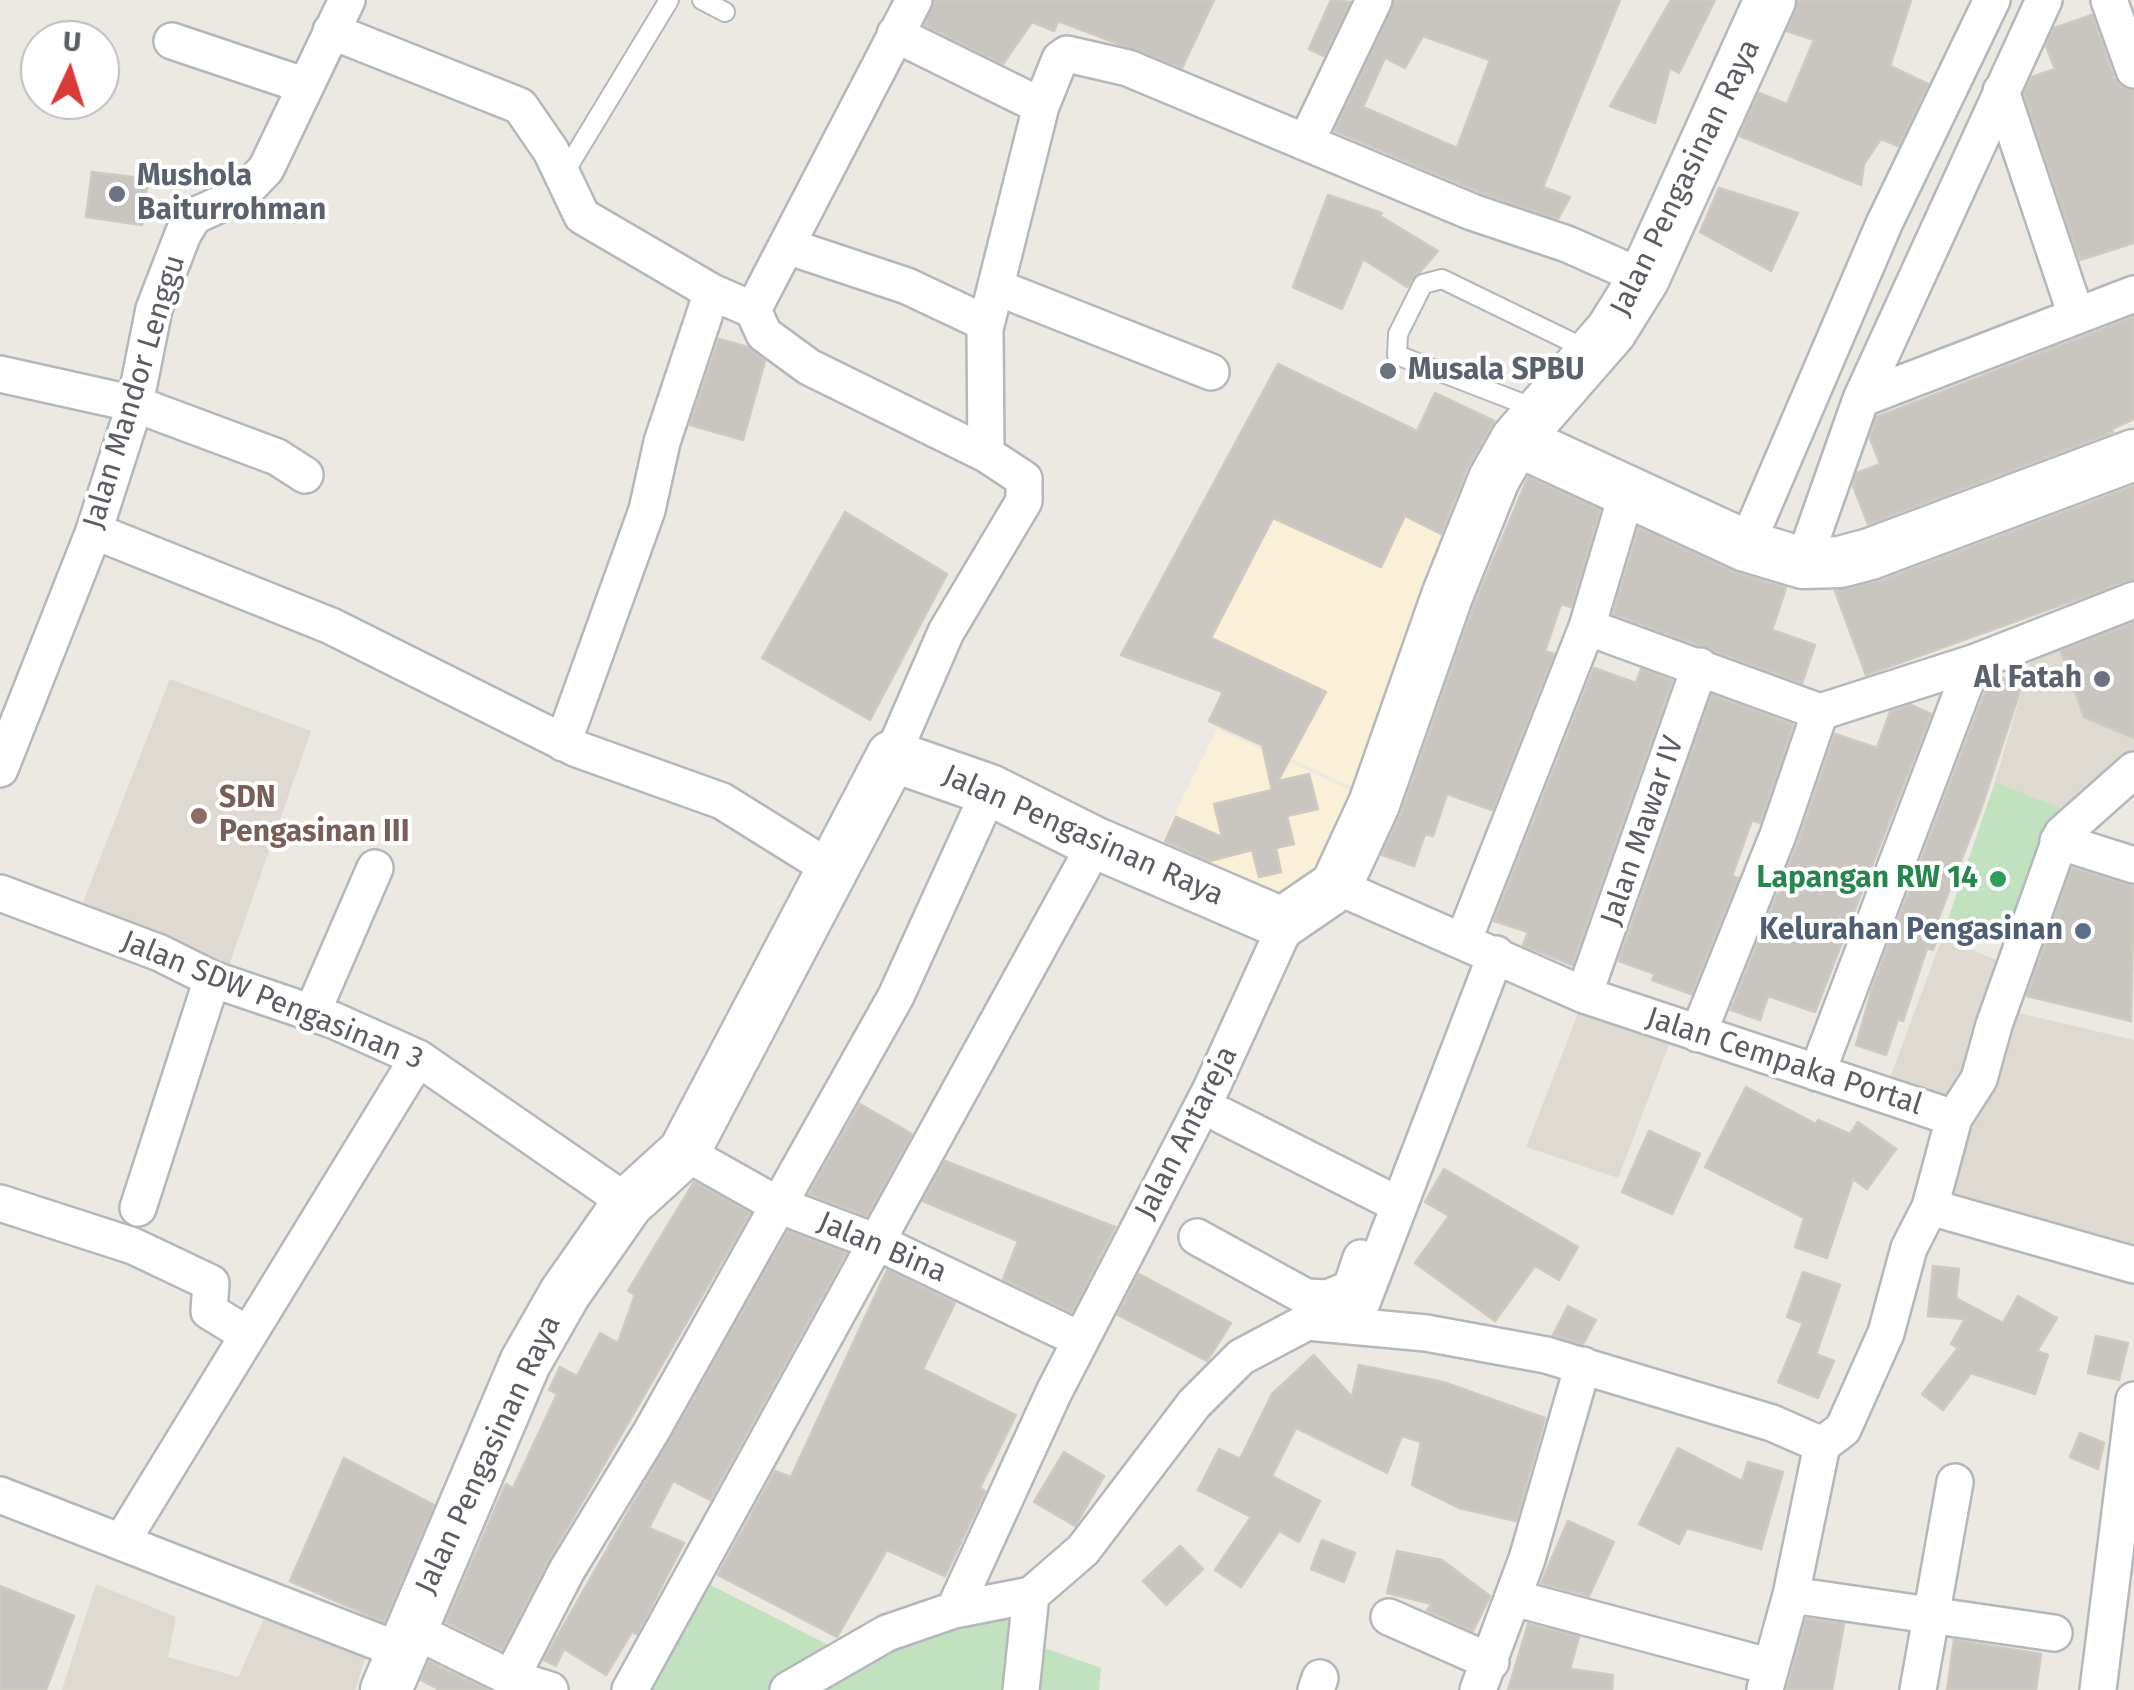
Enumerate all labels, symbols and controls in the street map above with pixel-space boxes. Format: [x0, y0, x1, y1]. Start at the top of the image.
north arrow [20, 20, 120, 120]
text: U [62, 24, 82, 59]
street label: Jalan Pengasinan Raya [1603, 34, 1769, 322]
place label: Mushola Baiturrohman [137, 159, 326, 230]
marker: Mushola Baiturrohman [106, 183, 128, 205]
street label: Jalan Mandor Lenggu [76, 251, 194, 533]
place label: Musala SPBU [1408, 353, 1585, 389]
marker: Musala SPBU [1377, 360, 1399, 382]
place label: Al Fatah [1974, 661, 2082, 697]
marker: Al Fatah [2091, 668, 2113, 690]
street label: Jalan Mawar IV [1594, 732, 1692, 930]
street label: Jalan Pengasinan Raya [937, 758, 1229, 914]
place label: SDN Pengasinan III [219, 781, 409, 852]
marker: SDN Pengasinan III [188, 805, 210, 827]
place label: Lapangan RW 14 [1757, 861, 1978, 897]
marker: Lapangan RW 14 [1987, 868, 2009, 890]
place label: Kelurahan Pengasinan [1759, 913, 2063, 949]
marker: Kelurahan Pengasinan [2072, 920, 2094, 942]
street label: Jalan SDW Pengasinan 3 [116, 924, 428, 1078]
street label: Jalan Cempaka Portal [1641, 1000, 1927, 1124]
street label: Jalan Antareja [1128, 1041, 1246, 1225]
street label: Jalan Bina [812, 1205, 952, 1291]
street label: Jalan Pengasinan Raya [409, 1310, 569, 1600]

